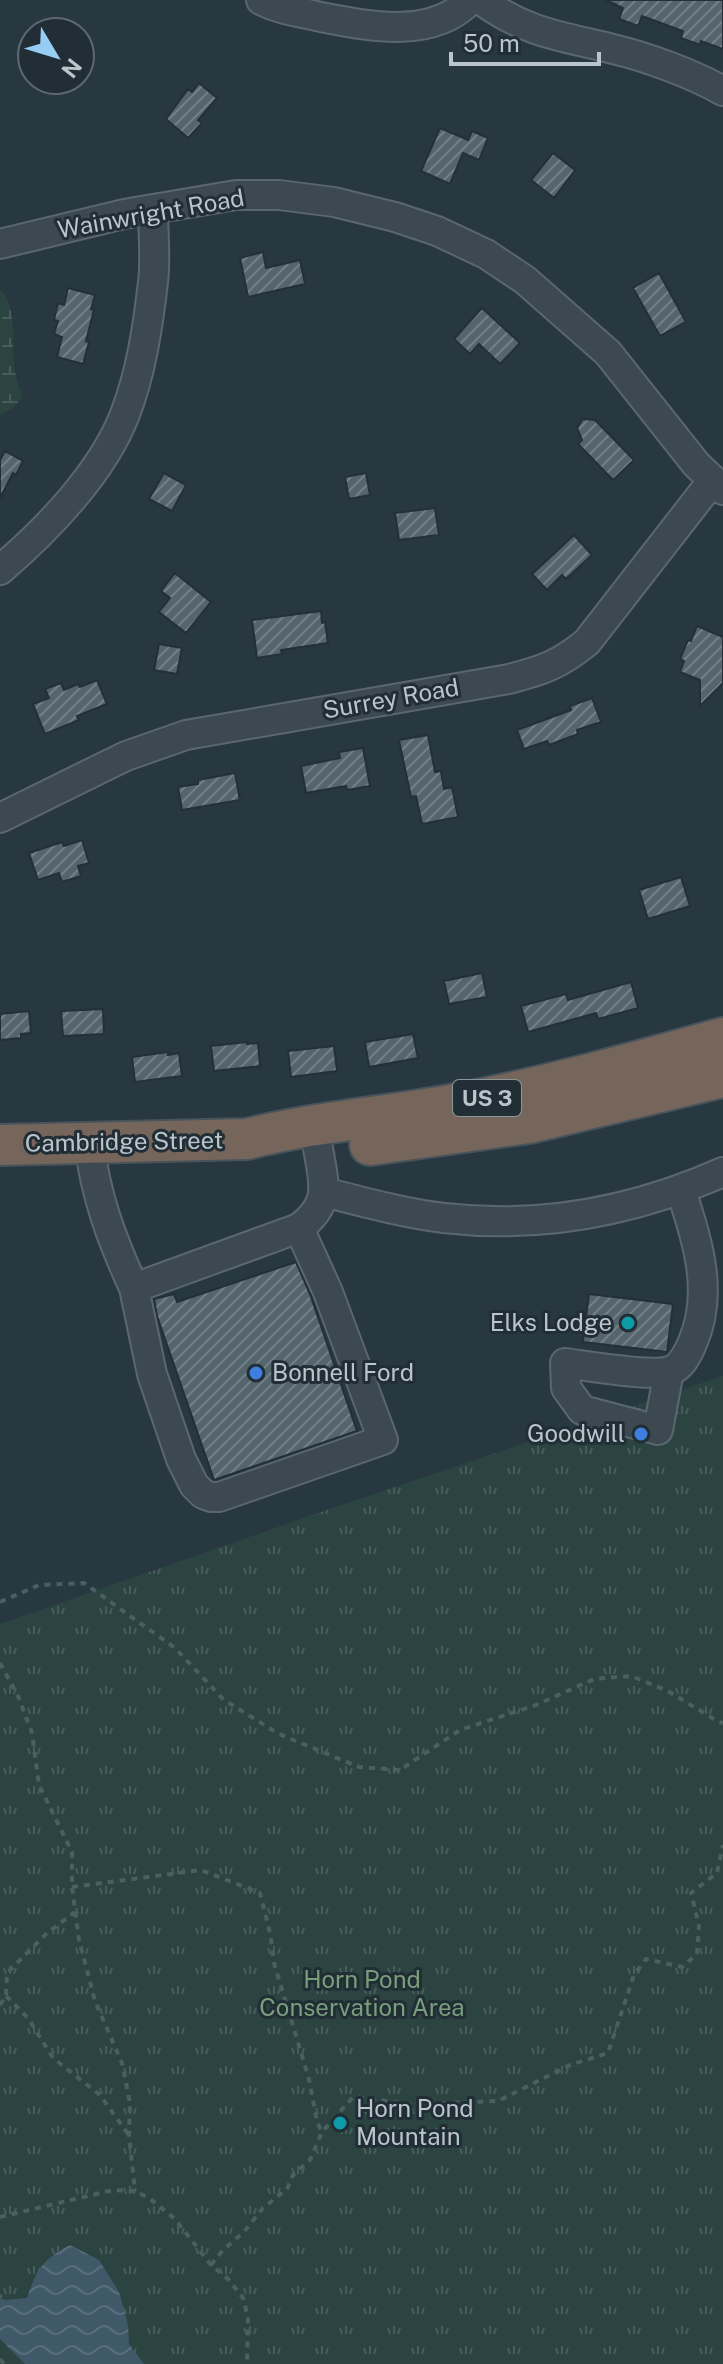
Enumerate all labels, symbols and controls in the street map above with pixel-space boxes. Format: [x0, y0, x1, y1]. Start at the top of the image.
north arrow [16, 16, 96, 96]
scale bar [451, 16, 599, 66]
text: 50 m [463, 29, 520, 57]
text: N [56, 54, 87, 83]
street label: Wainwright Road [55, 183, 246, 243]
street label: Surrey Road [321, 672, 461, 724]
road number: US 3 [453, 1080, 521, 1116]
street label: Cambridge Street [25, 1125, 223, 1157]
place label: Elks Lodge [490, 1308, 612, 1336]
marker: Elks Lodge [619, 1314, 637, 1332]
place label: Bonnell Ford [272, 1358, 414, 1386]
marker: Bonnell Ford [247, 1364, 265, 1382]
place label: Goodwill [527, 1419, 625, 1447]
marker: Goodwill [632, 1425, 650, 1443]
park label: Horn Pond Conservation Area [259, 1965, 465, 2021]
place label: Horn Pond Mountain [356, 2094, 474, 2150]
marker: Horn Pond Mountain [331, 2114, 349, 2132]

